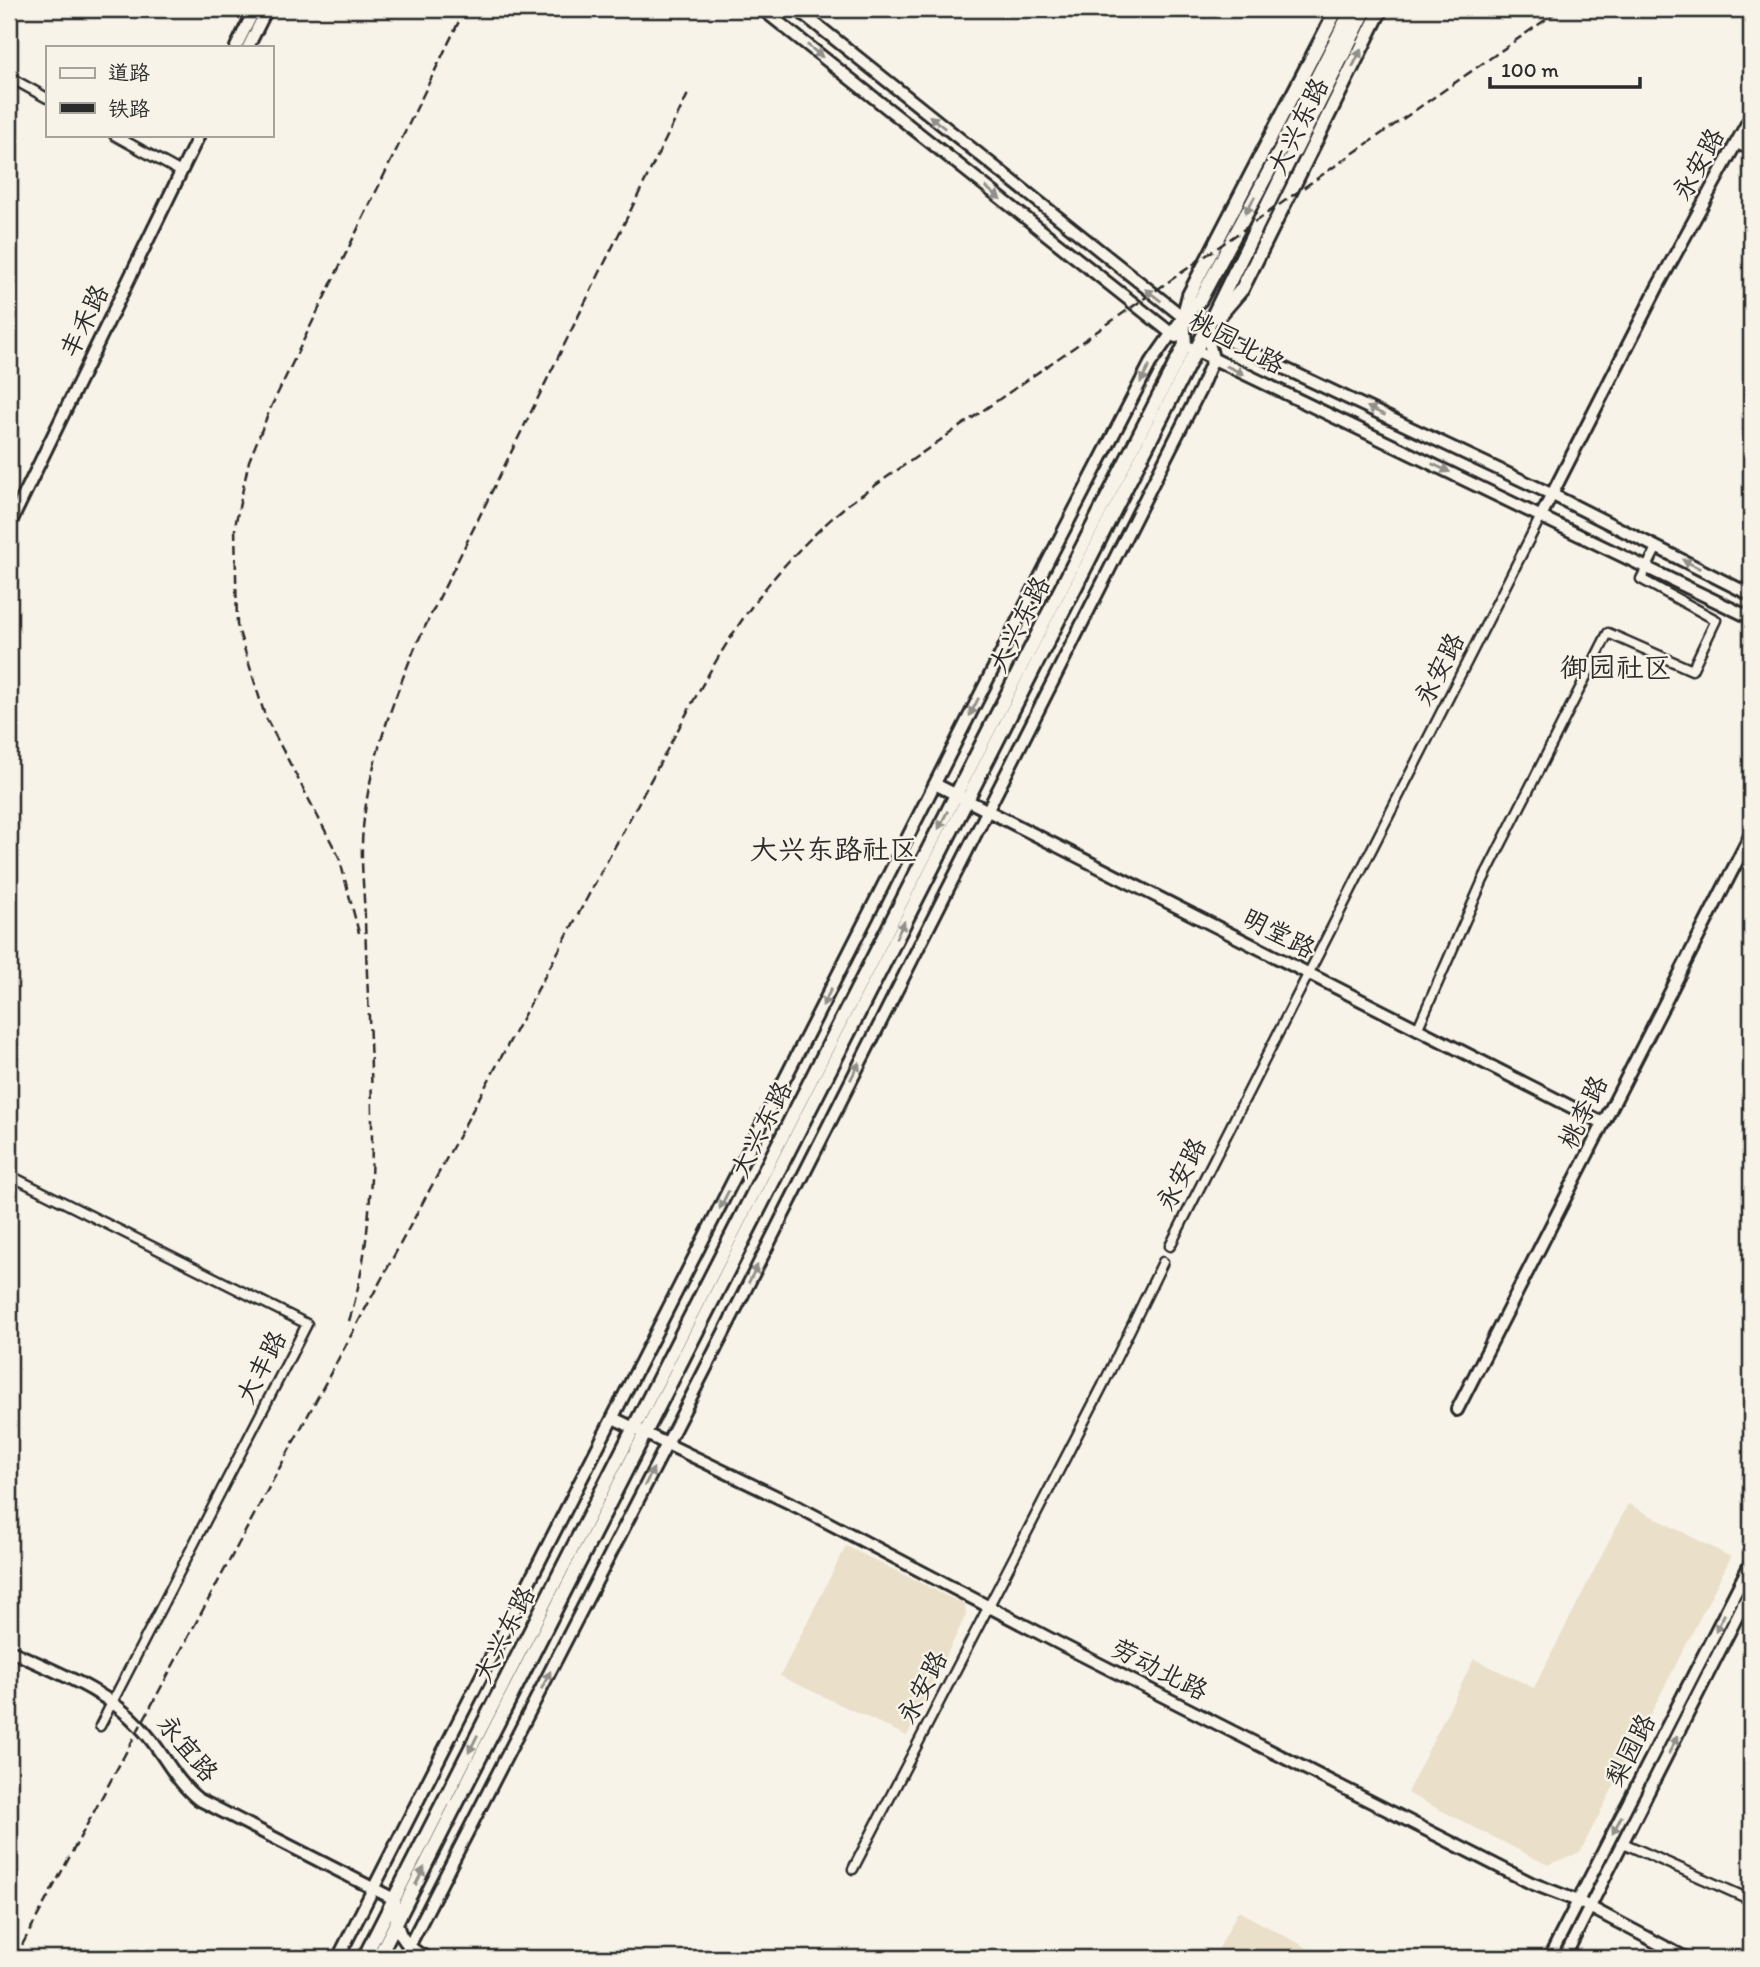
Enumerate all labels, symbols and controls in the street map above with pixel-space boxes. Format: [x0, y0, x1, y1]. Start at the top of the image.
one-way arrow [806, 44, 824, 59]
legend [46, 46, 273, 136]
scale bar [1490, 46, 1641, 90]
one-way arrow [1352, 48, 1363, 68]
text: 100 m [1501, 57, 1559, 82]
text: 道路 [108, 60, 150, 85]
street label: 大兴东路 [1261, 72, 1335, 180]
text: 铁路 [108, 96, 150, 121]
one-way arrow [929, 114, 947, 129]
street label: 永安路 [1665, 122, 1731, 206]
one-way arrow [985, 185, 1002, 200]
one-way arrow [1244, 195, 1256, 215]
street label: 丰禾路 [53, 279, 115, 363]
one-way arrow [1144, 288, 1162, 302]
street label: 桃园北路 [1184, 303, 1290, 381]
one-way arrow [1140, 364, 1152, 384]
one-way arrow [1225, 364, 1245, 376]
one-way arrow [1366, 405, 1386, 417]
one-way arrow [1431, 462, 1451, 474]
one-way arrow [1681, 558, 1700, 570]
street label: 大兴东路 [981, 570, 1057, 678]
street label: 永安路 [1407, 627, 1471, 711]
district label: 御园社区 [1560, 650, 1672, 684]
one-way arrow [968, 697, 979, 717]
one-way arrow [938, 811, 950, 831]
district label: 大兴东路社区 [750, 832, 918, 866]
street label: 明堂路 [1237, 901, 1321, 965]
one-way arrow [895, 920, 906, 940]
one-way arrow [821, 987, 833, 1007]
one-way arrow [849, 1061, 860, 1081]
street label: 桃李路 [1552, 1070, 1614, 1154]
street label: 大兴东路 [723, 1075, 799, 1183]
street label: 永安路 [1149, 1132, 1213, 1216]
one-way arrow [719, 1190, 730, 1210]
one-way arrow [747, 1264, 758, 1284]
street label: 大丰路 [229, 1325, 293, 1409]
one-way arrow [644, 1467, 655, 1487]
street label: 大兴东路 [466, 1580, 542, 1688]
one-way arrow [1715, 1613, 1727, 1633]
street label: 劳动北路 [1106, 1631, 1214, 1707]
street label: 永安路 [890, 1645, 954, 1729]
one-way arrow [539, 1669, 551, 1689]
street label: 永宜路 [151, 1708, 225, 1788]
street label: 梨园路 [1598, 1708, 1662, 1792]
one-way arrow [468, 1734, 479, 1754]
one-way arrow [1667, 1735, 1678, 1755]
one-way arrow [1611, 1815, 1622, 1835]
one-way arrow [413, 1865, 425, 1885]

